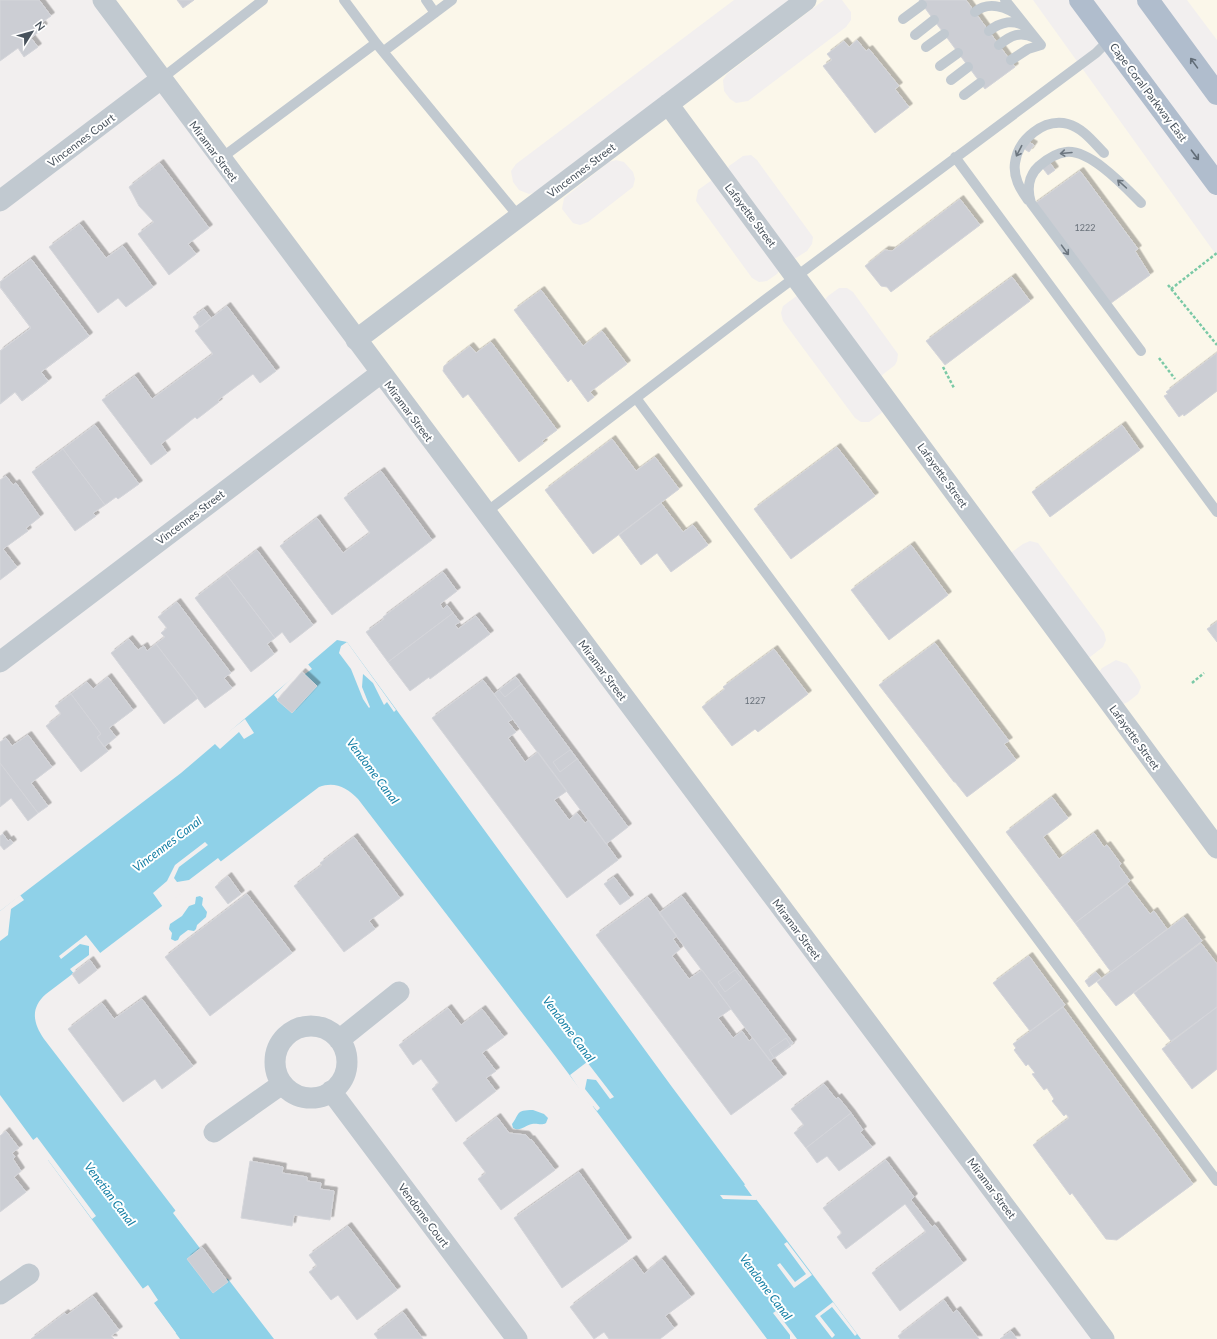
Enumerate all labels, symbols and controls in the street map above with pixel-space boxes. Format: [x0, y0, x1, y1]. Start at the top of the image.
north arrow [12, 12, 52, 52]
text: N [33, 18, 48, 33]
street label: Cape Coral Parkway East [1108, 40, 1190, 144]
one-way arrow [1190, 57, 1198, 68]
street label: Vincennes Court [45, 111, 117, 169]
street label: Miramar Street [187, 118, 241, 184]
street label: Vincennes Street [544, 140, 618, 200]
one-way arrow [1015, 145, 1022, 157]
one-way arrow [1060, 149, 1073, 156]
one-way arrow [1191, 149, 1199, 160]
one-way arrow [1117, 179, 1127, 189]
street label: Lafayette Street [723, 181, 779, 250]
house number: 1222 [1075, 222, 1095, 233]
one-way arrow [1061, 245, 1070, 256]
street label: Miramar Street [382, 378, 436, 444]
street label: Lafayette Street [915, 440, 971, 510]
street label: Vincennes Street [153, 487, 227, 547]
street label: Miramar Street [576, 637, 630, 703]
house number: 1227 [745, 695, 765, 706]
street label: Lafayette Street [1107, 702, 1163, 772]
water label: Vendome Canal [343, 735, 403, 807]
water label: Vincennes Canal [130, 813, 205, 875]
street label: Miramar Street [770, 896, 824, 962]
water label: Vendome Canal [539, 993, 599, 1065]
street label: Miramar Street [965, 1155, 1019, 1221]
water label: Venetian Canal [81, 1159, 139, 1229]
street label: Vendome Court [396, 1181, 452, 1249]
water label: Vendome Canal [736, 1251, 796, 1323]

